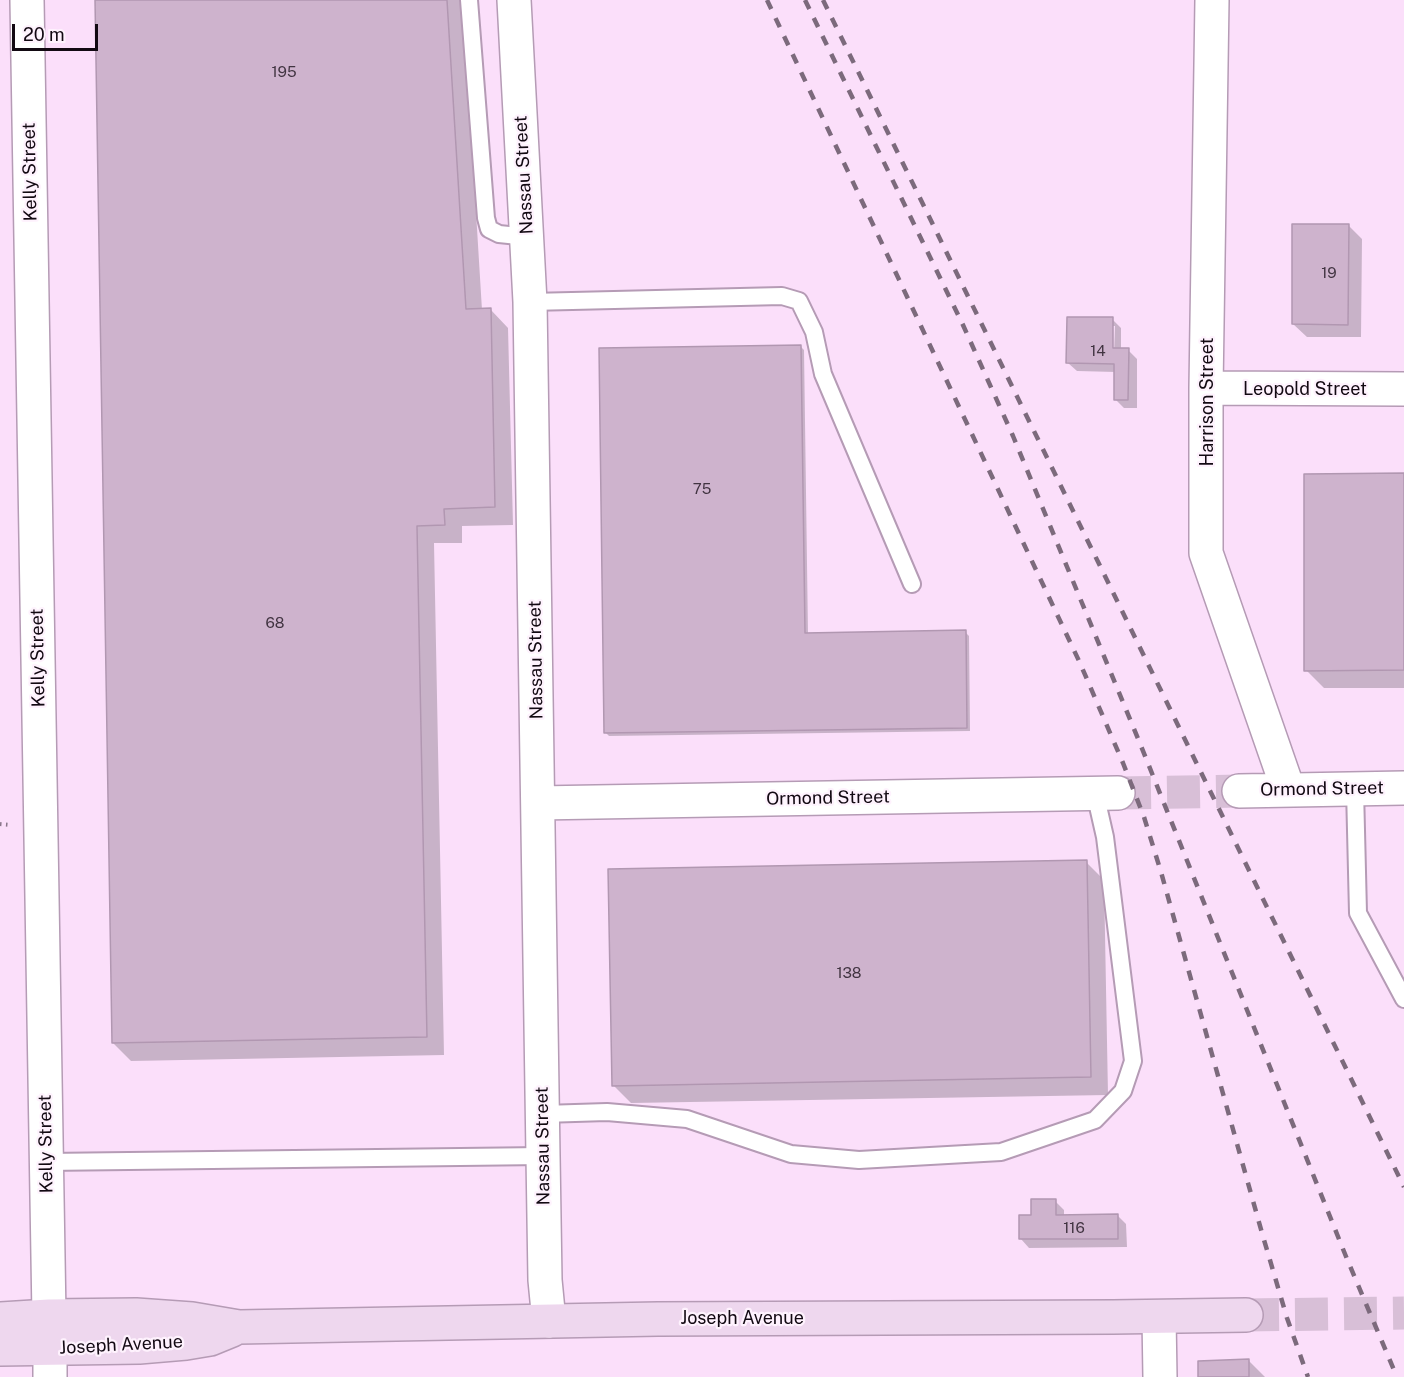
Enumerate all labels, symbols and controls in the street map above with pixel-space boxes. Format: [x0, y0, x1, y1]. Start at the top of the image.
scale bar [15, 12, 100, 50]
text: 20 m [23, 24, 65, 45]
house number: 195 [271, 63, 297, 81]
street label: Nassau Street [510, 115, 538, 235]
street label: Kelly Street [18, 122, 42, 222]
house number: 19 [1321, 264, 1337, 282]
street label: Harrison Street [1196, 338, 1218, 466]
house number: 14 [1090, 342, 1106, 360]
street label: Leopold Street [1243, 378, 1367, 400]
house number: 75 [693, 480, 711, 498]
street label: Nassau Street [524, 600, 548, 720]
street label: Kelly Street [26, 608, 50, 708]
house number: 68 [266, 614, 284, 632]
street label: Ormond Street [1260, 777, 1384, 801]
street label: Ormond Street [766, 786, 890, 810]
house number: 138 [836, 964, 862, 982]
street label: Nassau Street [531, 1086, 555, 1206]
street label: Kelly Street [34, 1094, 58, 1194]
house number: 116 [1063, 1219, 1085, 1237]
street label: Joseph Avenue [680, 1307, 804, 1329]
street label: Joseph Avenue [59, 1331, 183, 1359]

